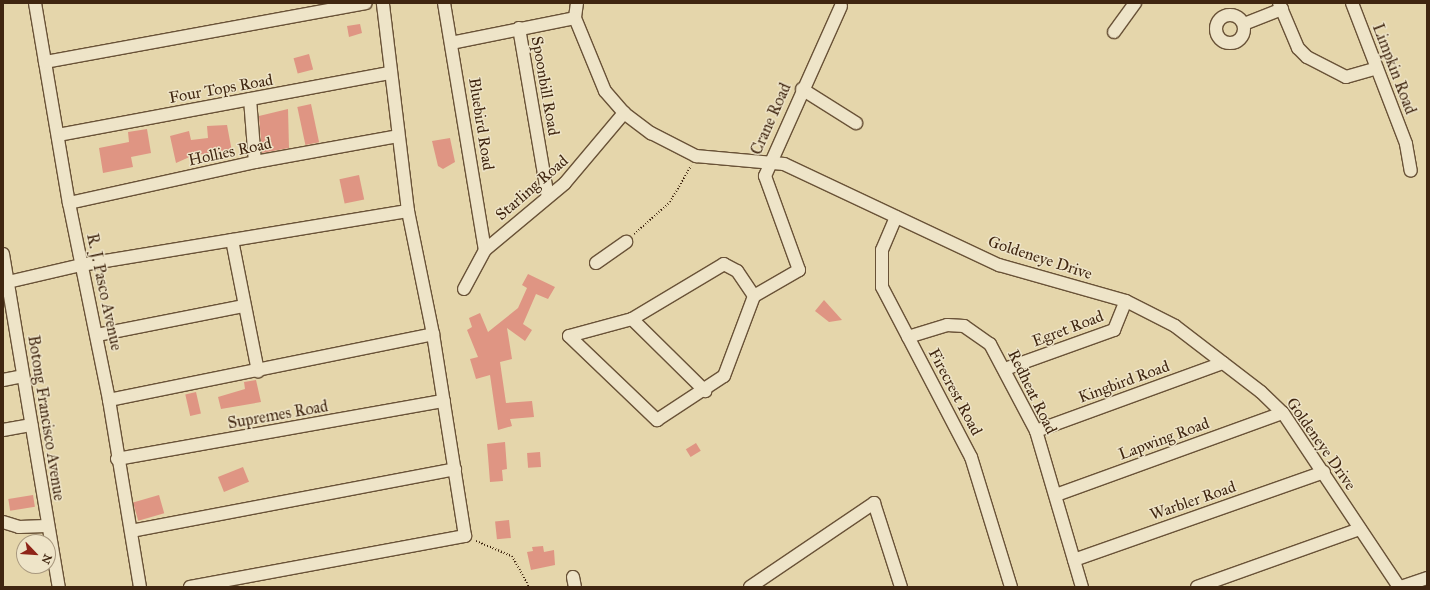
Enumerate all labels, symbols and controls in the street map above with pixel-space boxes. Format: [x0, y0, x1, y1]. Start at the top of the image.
street label: Limpkin Road [1368, 21, 1420, 117]
street label: Spoonbill Road [527, 35, 563, 137]
street label: Four Tops Road [167, 70, 275, 108]
street label: Bluebird Road [464, 76, 498, 172]
street label: Crane Road [747, 80, 795, 158]
street label: Hollies Road [187, 134, 273, 170]
street label: Starling Road [492, 151, 572, 225]
street label: R. J. Pasco Avenue [82, 232, 126, 352]
street label: Goldeneye Drive [985, 232, 1095, 284]
street label: Egret Road [1030, 307, 1106, 351]
street label: Botong Francisco Avenue [23, 334, 69, 502]
street label: Firecrest Road [924, 345, 986, 439]
street label: Redheat Road [1003, 347, 1061, 437]
street label: Kingbird Road [1076, 357, 1172, 407]
street label: Goldeneye Drive [1282, 394, 1360, 494]
street label: Supremes Road [226, 397, 330, 433]
street label: Lapwing Road [1116, 414, 1212, 464]
street label: Warbler Road [1148, 477, 1238, 525]
north arrow [16, 534, 56, 574]
text: N [39, 552, 54, 566]

